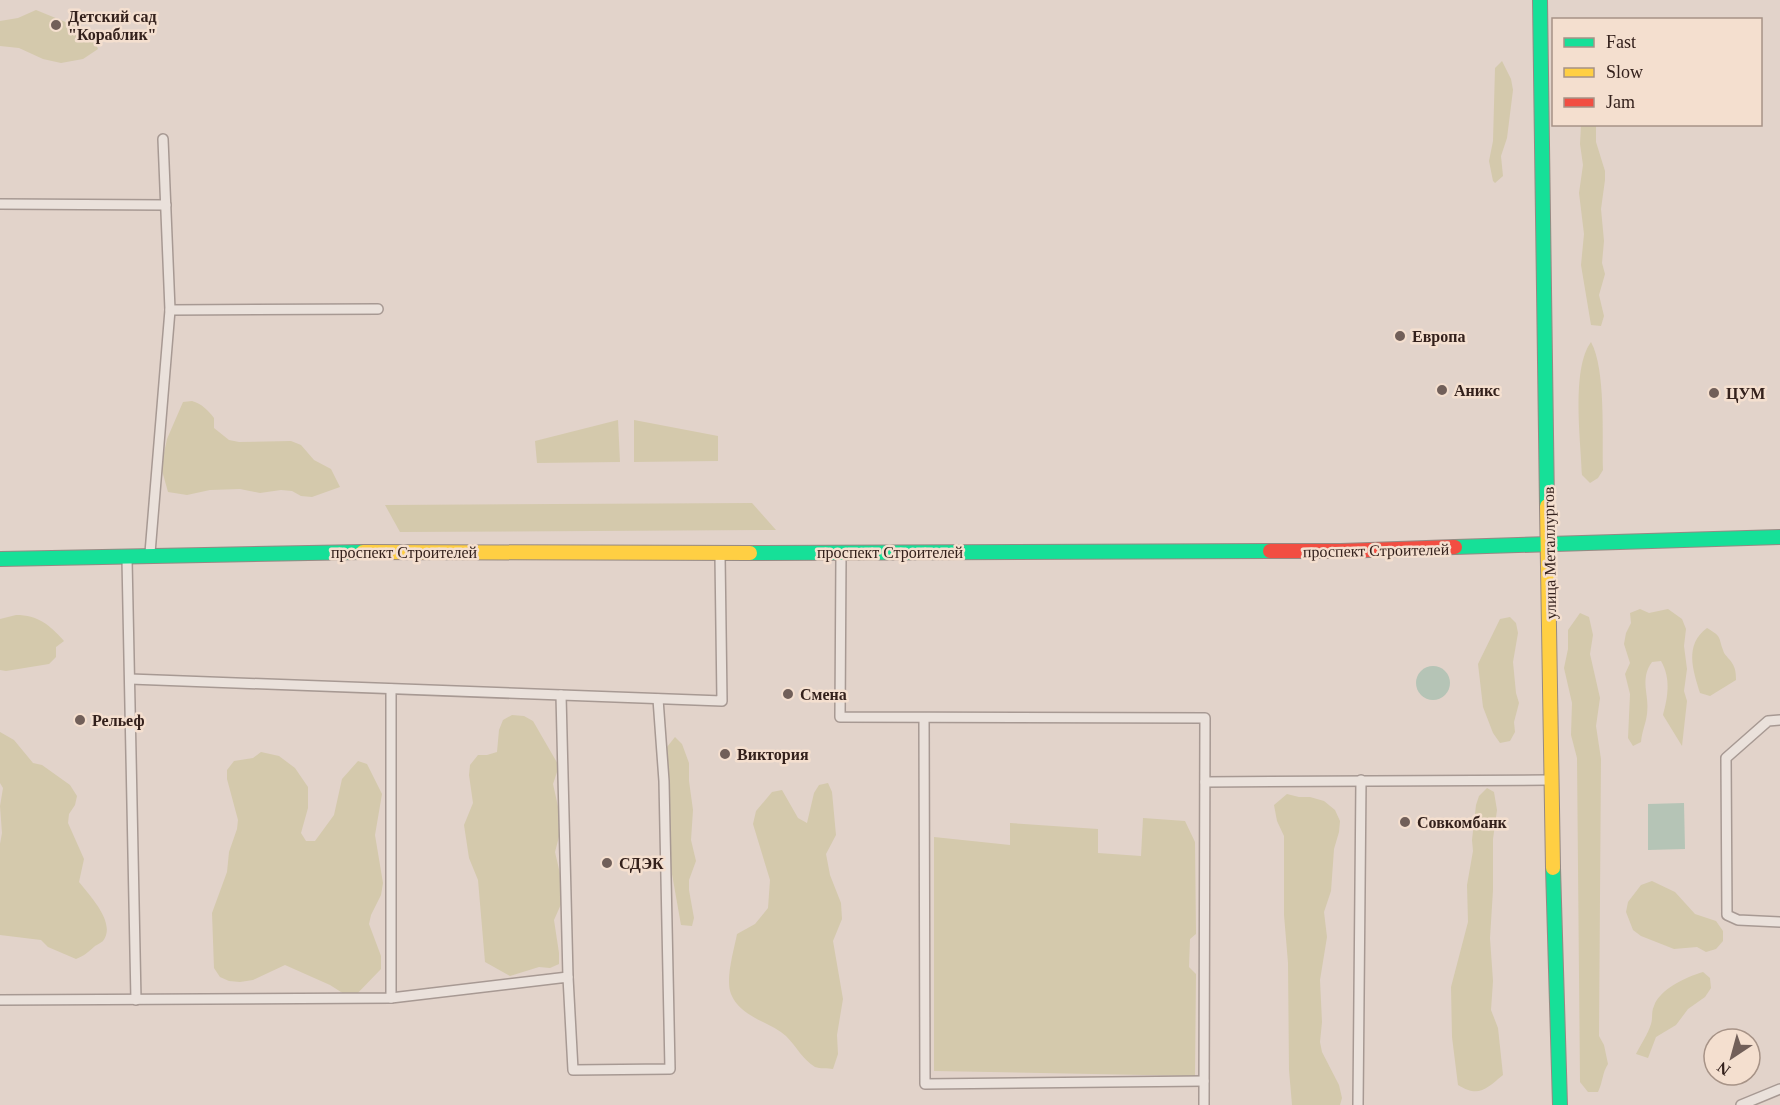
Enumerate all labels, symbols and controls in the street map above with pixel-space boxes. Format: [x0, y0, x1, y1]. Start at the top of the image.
place label: Детский сад "Кораблик" [68, 8, 157, 44]
marker: Детский сад "Кораблик" [49, 18, 63, 32]
legend [1552, 18, 1762, 126]
text: Fast [1606, 32, 1636, 52]
text: Slow [1606, 62, 1643, 82]
text: Jam [1606, 92, 1635, 112]
place label: Европа [1412, 328, 1465, 346]
marker: Европа [1393, 329, 1407, 343]
place label: Аникс [1454, 382, 1500, 399]
marker: Аникс [1435, 383, 1449, 397]
place label: ЦУМ [1726, 385, 1765, 403]
marker: ЦУМ [1707, 386, 1721, 400]
street label: улица Металлургов [1540, 486, 1560, 620]
street label: проспект Строителей [1303, 541, 1450, 561]
street label: проспект Строителей [331, 544, 478, 562]
street label: проспект Строителей [817, 544, 964, 562]
place label: Смена [800, 686, 847, 703]
marker: Смена [781, 687, 795, 701]
place label: Рельеф [92, 712, 144, 730]
marker: Рельеф [73, 713, 87, 727]
place label: Виктория [737, 746, 809, 764]
marker: Виктория [718, 747, 732, 761]
place label: Совкомбанк [1417, 814, 1508, 831]
marker: Совкомбанк [1398, 815, 1412, 829]
place label: СДЭК [619, 855, 664, 873]
marker: СДЭК [600, 856, 614, 870]
north arrow [1702, 1027, 1762, 1087]
text: N [1713, 1058, 1733, 1079]

